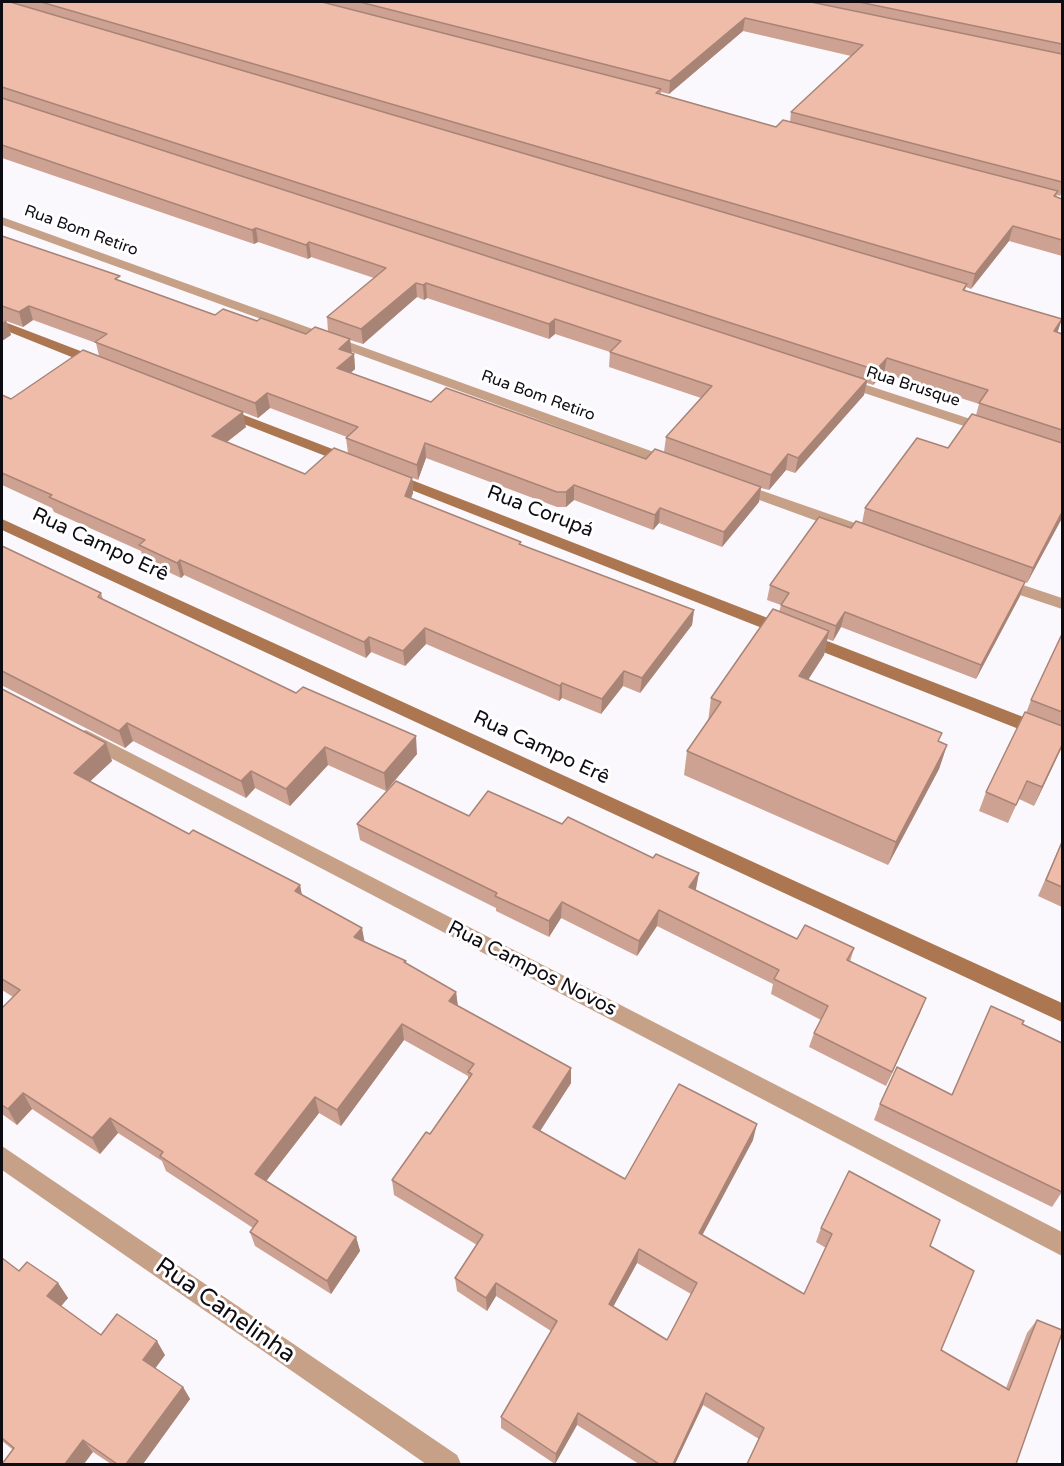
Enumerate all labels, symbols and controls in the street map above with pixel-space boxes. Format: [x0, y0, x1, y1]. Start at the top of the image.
street label: Rua Bom Retiro [21, 201, 141, 261]
street label: Rua Brusque [864, 363, 962, 411]
street label: Rua Bom Retiro [478, 366, 598, 426]
street label: Rua Corupá [483, 481, 597, 543]
street label: Rua Campo Erê [28, 503, 172, 587]
street label: Rua Campo Erê [469, 706, 613, 790]
street label: Rua Campos Novos [444, 916, 620, 1022]
street label: Rua Canelinha [149, 1252, 301, 1370]

